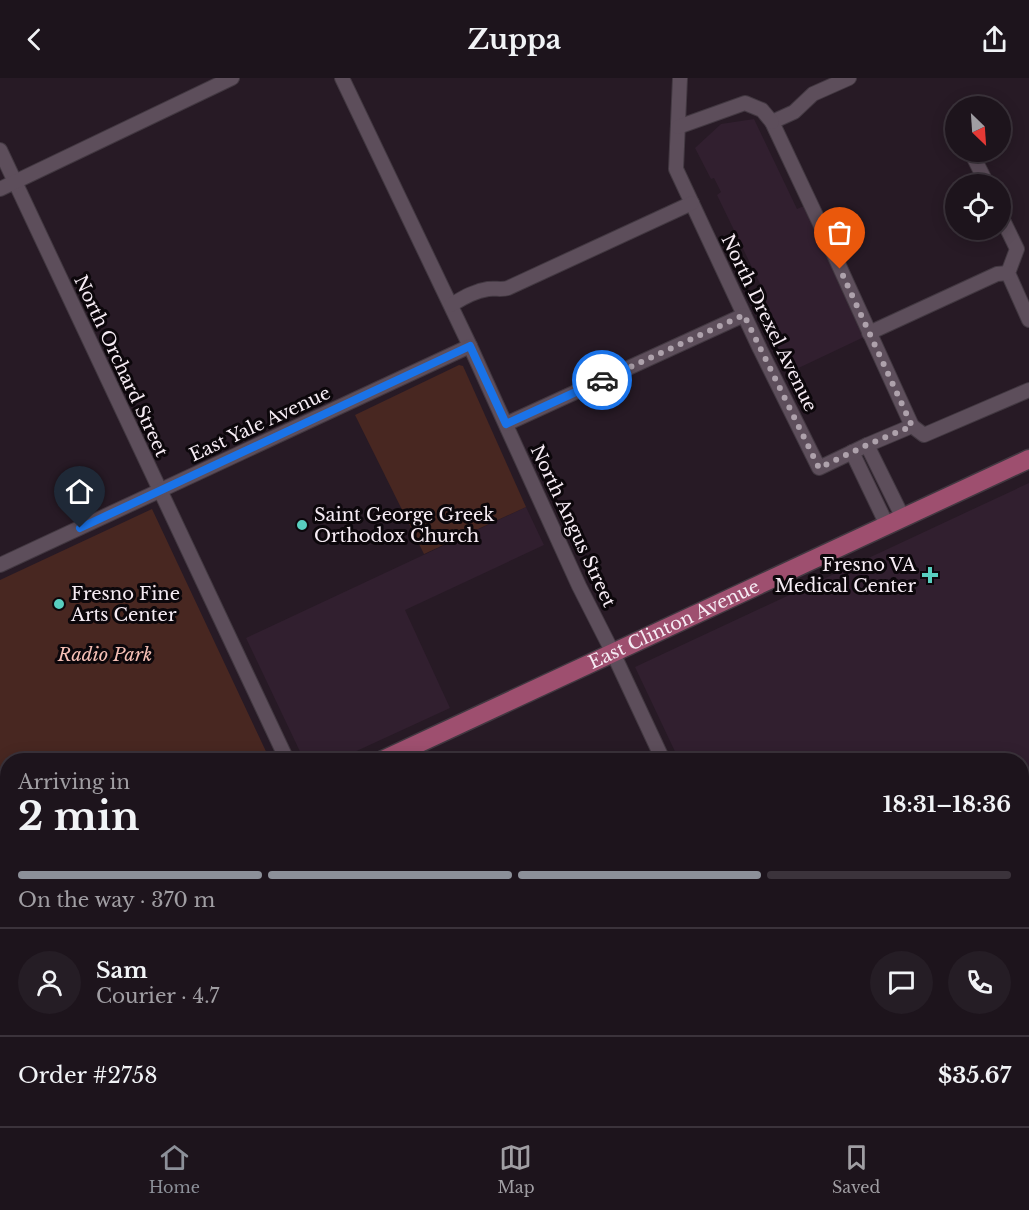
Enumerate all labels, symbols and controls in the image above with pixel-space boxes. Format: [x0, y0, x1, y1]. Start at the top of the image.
icon: back [18, 23, 51, 56]
text: Zuppa [468, 23, 561, 56]
icon: share [978, 23, 1011, 56]
north arrow [945, 96, 1011, 162]
map controls [945, 96, 1011, 240]
button: locate [945, 174, 1011, 240]
pin [814, 207, 865, 269]
icon: bag [823, 216, 856, 249]
street label: North Drexel Avenue [716, 231, 822, 415]
street label: North Orchard Street [69, 272, 173, 460]
courier [572, 350, 632, 410]
icon: car [586, 364, 619, 397]
street label: East Yale Avenue [186, 382, 334, 466]
street label: North Angus Street [526, 441, 620, 611]
pin [54, 466, 105, 528]
icon: home [63, 475, 96, 508]
place label: Saint George Greek Orthodox Church [314, 504, 494, 547]
marker: Saint George Greek Orthodox Church [295, 518, 309, 532]
place label: Fresno VA Medical Center [775, 554, 917, 597]
marker: Fresno VA Medical Center [921, 566, 939, 584]
street label: East Clinton Avenue [585, 575, 763, 674]
place label: Fresno Fine Arts Center [70, 583, 180, 626]
marker: Fresno Fine Arts Center [52, 597, 66, 611]
park label: Radio Park [57, 644, 152, 666]
text: Arriving in [18, 770, 130, 794]
text: 18:31–18:36 [883, 791, 1011, 818]
text: 2 min [18, 792, 139, 841]
text: On the way · 370 m [18, 888, 215, 912]
button: person [18, 951, 81, 1014]
button: chat [870, 951, 933, 1014]
button: phone [948, 951, 1011, 1014]
text: Sam [96, 957, 148, 984]
text: Courier · 4.7 [96, 984, 219, 1008]
text: Order #2758 [18, 1062, 158, 1089]
text: $35.67 [938, 1062, 1011, 1089]
tab: Home [149, 1141, 200, 1197]
tab: Map [497, 1141, 535, 1197]
tab: Saved [832, 1141, 880, 1197]

